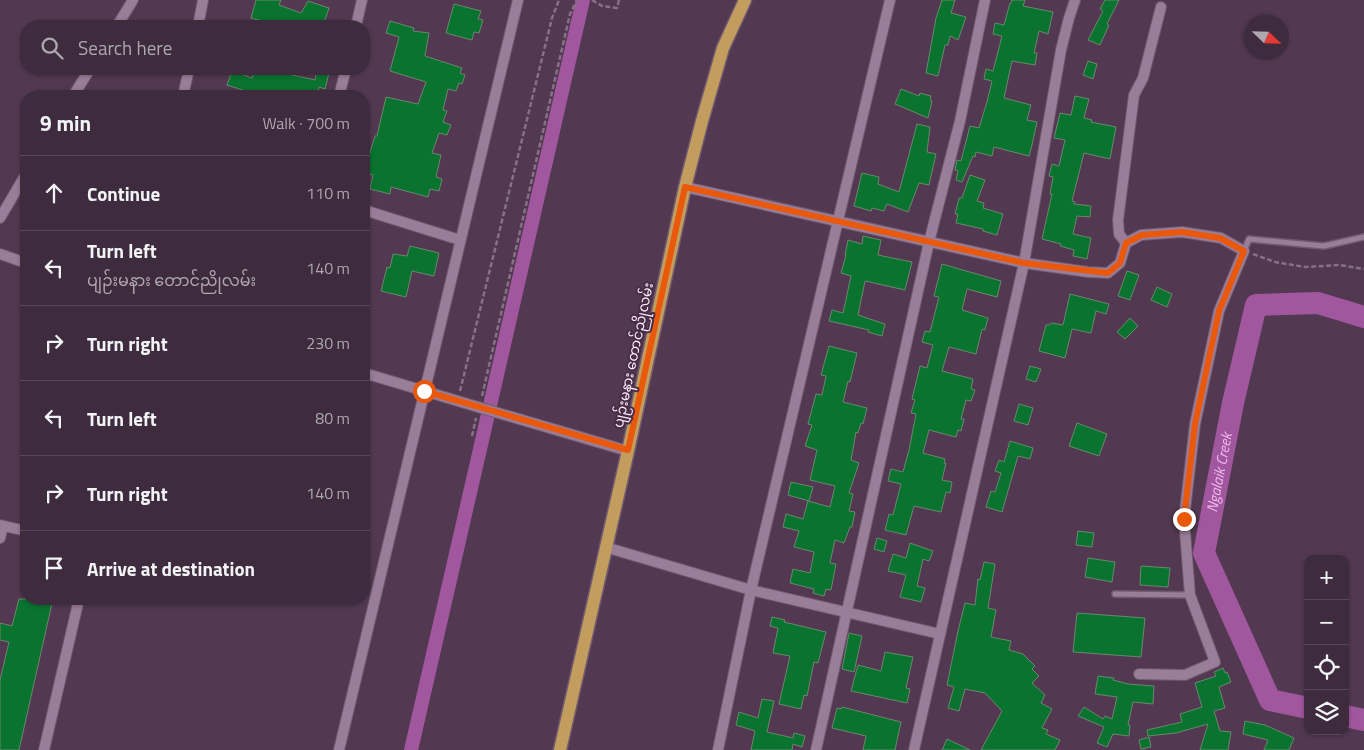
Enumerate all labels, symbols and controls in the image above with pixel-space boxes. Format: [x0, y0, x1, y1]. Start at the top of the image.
north arrow [1244, 15, 1289, 60]
search box [20, 20, 370, 75]
text: Search here [78, 33, 172, 62]
icon: search [38, 34, 66, 62]
text: 9 min [40, 107, 91, 139]
text: Walk · 700 m [262, 111, 350, 135]
icon: ahead [40, 179, 68, 207]
text: Continue [87, 179, 160, 208]
text: 110 m [306, 181, 350, 205]
text: Turn left [87, 236, 157, 265]
icon: left [40, 254, 68, 282]
text: 140 m [306, 256, 350, 280]
text: ပျဉ်းမနား တောင်ညိုလမ်း [87, 268, 256, 292]
street label: ပျဉ်းမနား တောင်ညိုလမ်း [607, 280, 660, 430]
icon: right [40, 329, 68, 357]
text: Turn right [87, 329, 168, 358]
text: 230 m [306, 331, 350, 355]
route start [413, 380, 436, 403]
icon: left [40, 404, 68, 432]
text: Turn left [87, 404, 157, 433]
text: 80 m [315, 406, 350, 430]
water label: Ngalaik Creek [1200, 428, 1238, 514]
icon: right [40, 479, 68, 507]
text: Turn right [87, 479, 168, 508]
text: 140 m [306, 481, 350, 505]
route end [1173, 508, 1196, 531]
icon: arrive [40, 554, 68, 582]
text: Arrive at destination [87, 554, 255, 583]
map controls [1304, 555, 1349, 735]
button: + [1304, 555, 1349, 600]
button: − [1304, 600, 1349, 645]
button: locate [1304, 645, 1349, 690]
button: layers [1304, 690, 1349, 735]

